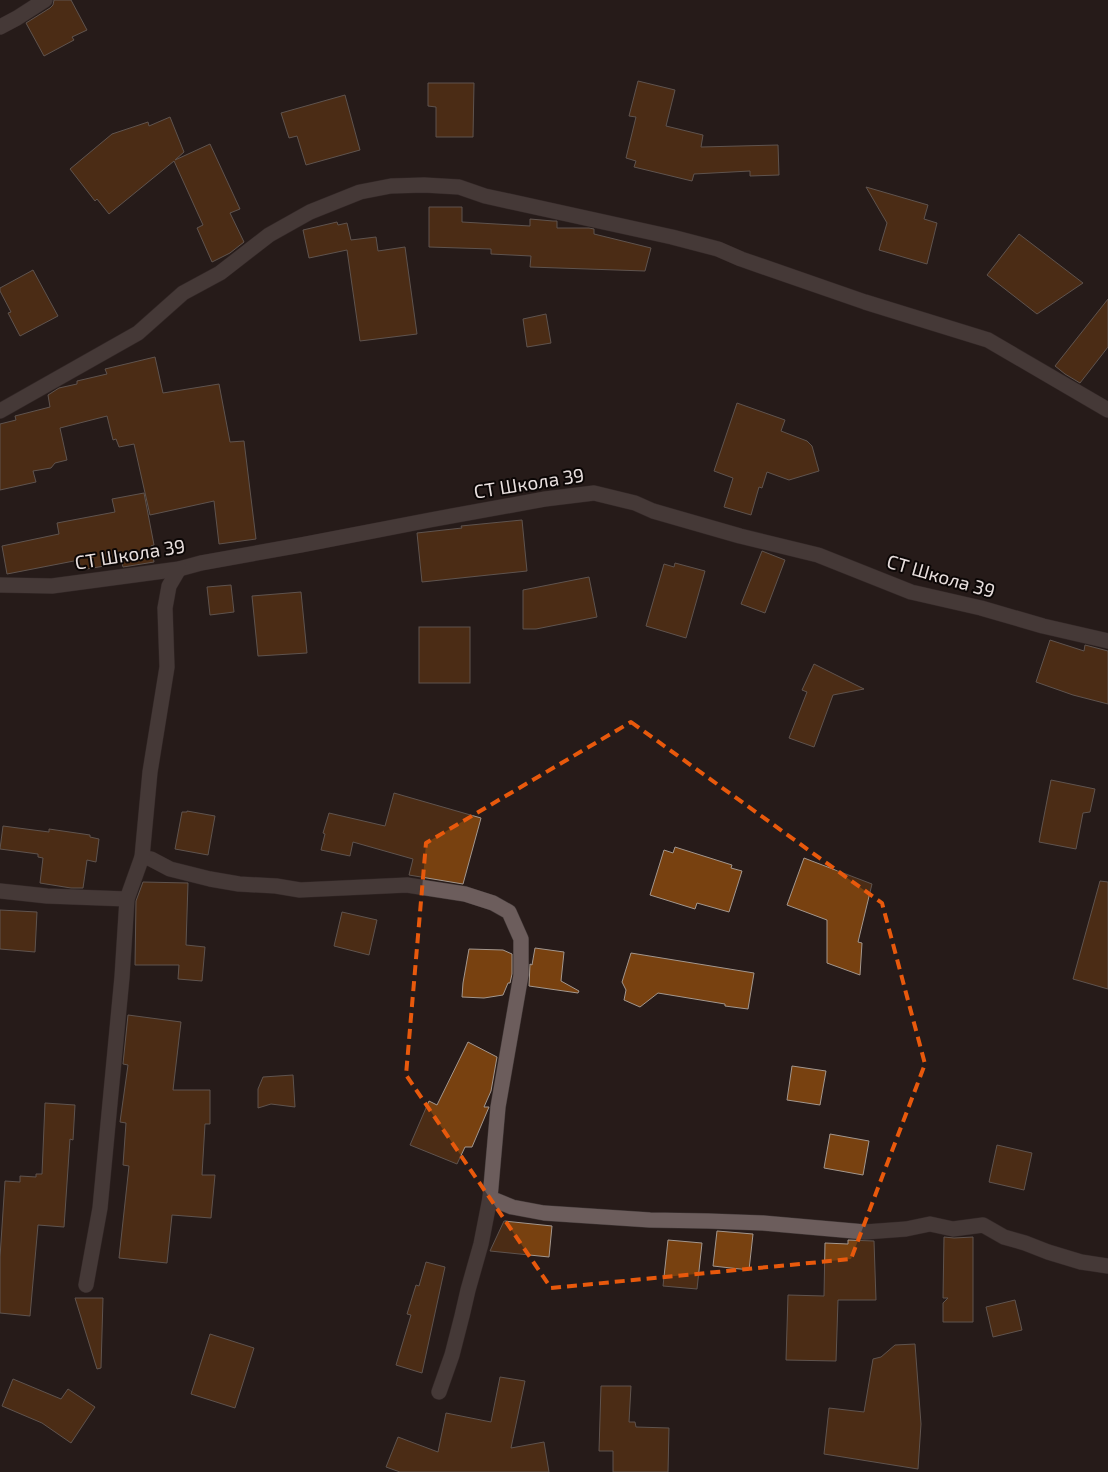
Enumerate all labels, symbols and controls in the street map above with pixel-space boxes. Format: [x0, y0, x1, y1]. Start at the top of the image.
street label: СТ Школа 39 [472, 462, 586, 503]
street label: СТ Школа 39 [73, 533, 187, 574]
street label: СТ Школа 39 [884, 549, 998, 602]

